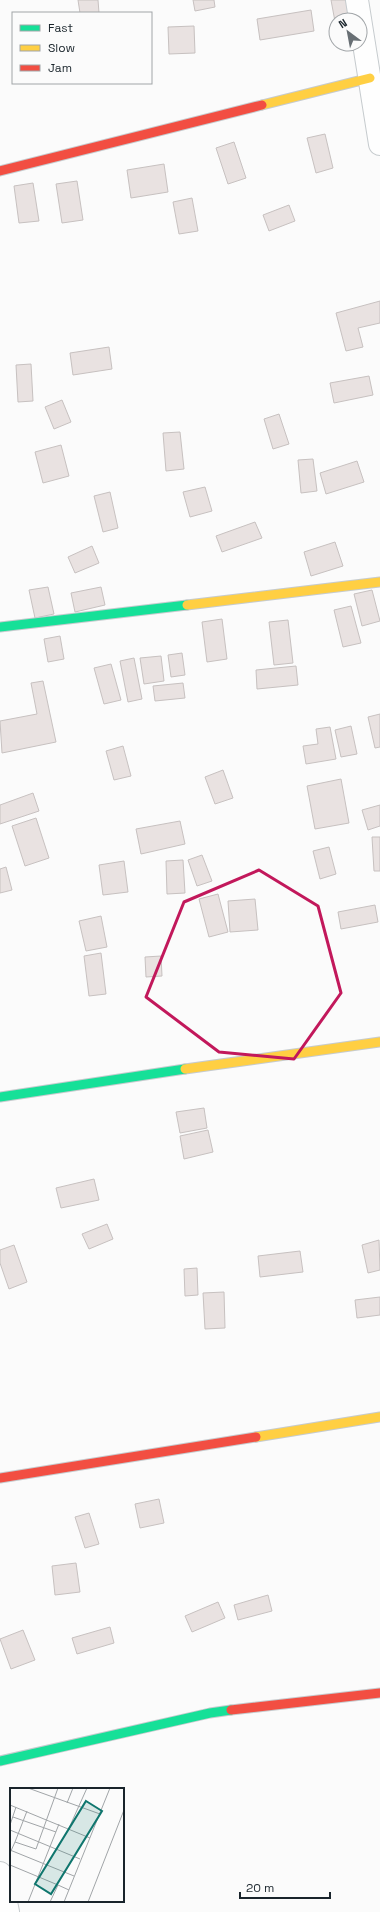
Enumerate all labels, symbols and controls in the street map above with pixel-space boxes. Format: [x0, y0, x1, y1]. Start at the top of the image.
legend [12, 12, 152, 84]
north arrow [328, 12, 368, 52]
text: N [336, 16, 350, 31]
text: Fast [48, 20, 73, 36]
text: Slow [48, 40, 75, 56]
text: Jam [48, 60, 72, 76]
inset map [10, 1788, 124, 1902]
scale bar [240, 1874, 330, 1900]
text: 20 m [246, 1880, 274, 1896]

